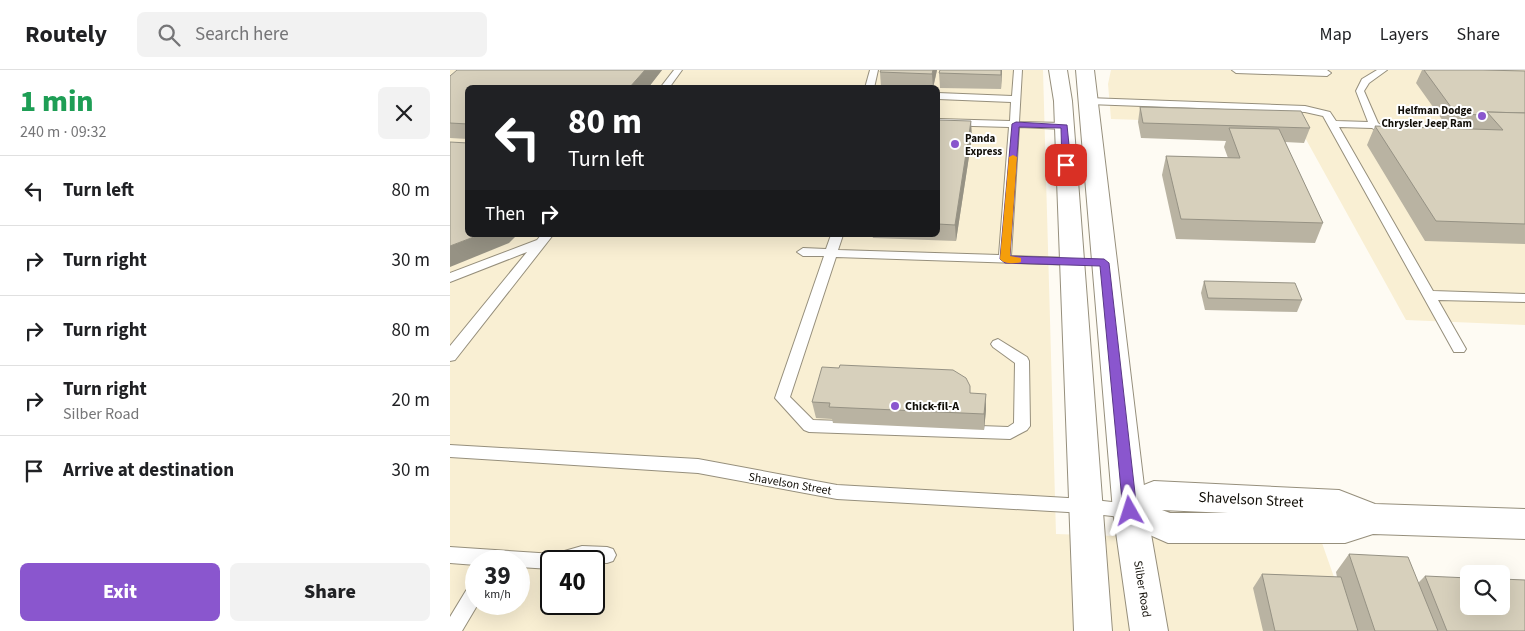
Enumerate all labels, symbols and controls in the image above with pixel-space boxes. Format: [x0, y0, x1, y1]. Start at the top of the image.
search box [137, 12, 487, 57]
text: Routely [25, 17, 107, 52]
icon: search [155, 21, 183, 49]
text: Search here [195, 21, 289, 48]
text: Map [1320, 22, 1352, 47]
text: Layers [1380, 22, 1429, 47]
text: Share [1457, 22, 1500, 47]
text: 1 min [20, 80, 94, 123]
button: close [378, 87, 430, 139]
text: 80 m [568, 97, 642, 147]
place label: Helfman Dodge Chrysler Jeep Ram [1381, 103, 1472, 131]
icon: left [485, 105, 550, 170]
marker: Helfman Dodge Chrysler Jeep Ram [1476, 110, 1488, 122]
text: 240 m · 09:32 [20, 121, 107, 143]
place label: Panda Express [965, 131, 1002, 159]
marker: Panda Express [949, 138, 961, 150]
text: Turn left [568, 143, 644, 175]
pin [1045, 144, 1087, 186]
icon: arrive [1052, 151, 1080, 179]
icon: left [20, 177, 48, 205]
text: Turn left [63, 177, 134, 204]
text: 80 m [392, 177, 430, 204]
icon: right [535, 200, 563, 228]
text: Then [485, 201, 525, 228]
icon: right [20, 247, 48, 275]
text: Turn right [63, 247, 147, 274]
text: 30 m [392, 247, 430, 274]
icon: right [20, 317, 48, 345]
text: Turn right [63, 317, 147, 344]
text: 80 m [392, 317, 430, 344]
text: Turn right [63, 376, 147, 403]
icon: right [20, 387, 48, 415]
text: 20 m [392, 387, 430, 414]
place label: Chick-fil-A [905, 398, 959, 415]
marker: Chick-fil-A [889, 400, 901, 412]
text: Silber Road [63, 403, 139, 425]
icon: arrive [20, 457, 48, 485]
text: Arrive at destination [63, 457, 234, 484]
text: 30 m [392, 457, 430, 484]
street label: Shavelson Street [747, 468, 833, 500]
position arrow [1103, 484, 1155, 536]
street label: Shavelson Street [1198, 487, 1304, 513]
speed limit sign: 40 [540, 550, 605, 615]
text: 39 [484, 558, 511, 594]
street label: Silber Road [1129, 559, 1155, 619]
button: Exit [20, 563, 220, 621]
button: Share [230, 563, 430, 621]
map controls [1460, 565, 1510, 615]
button: search [1460, 565, 1510, 615]
text: km/h [484, 586, 511, 603]

